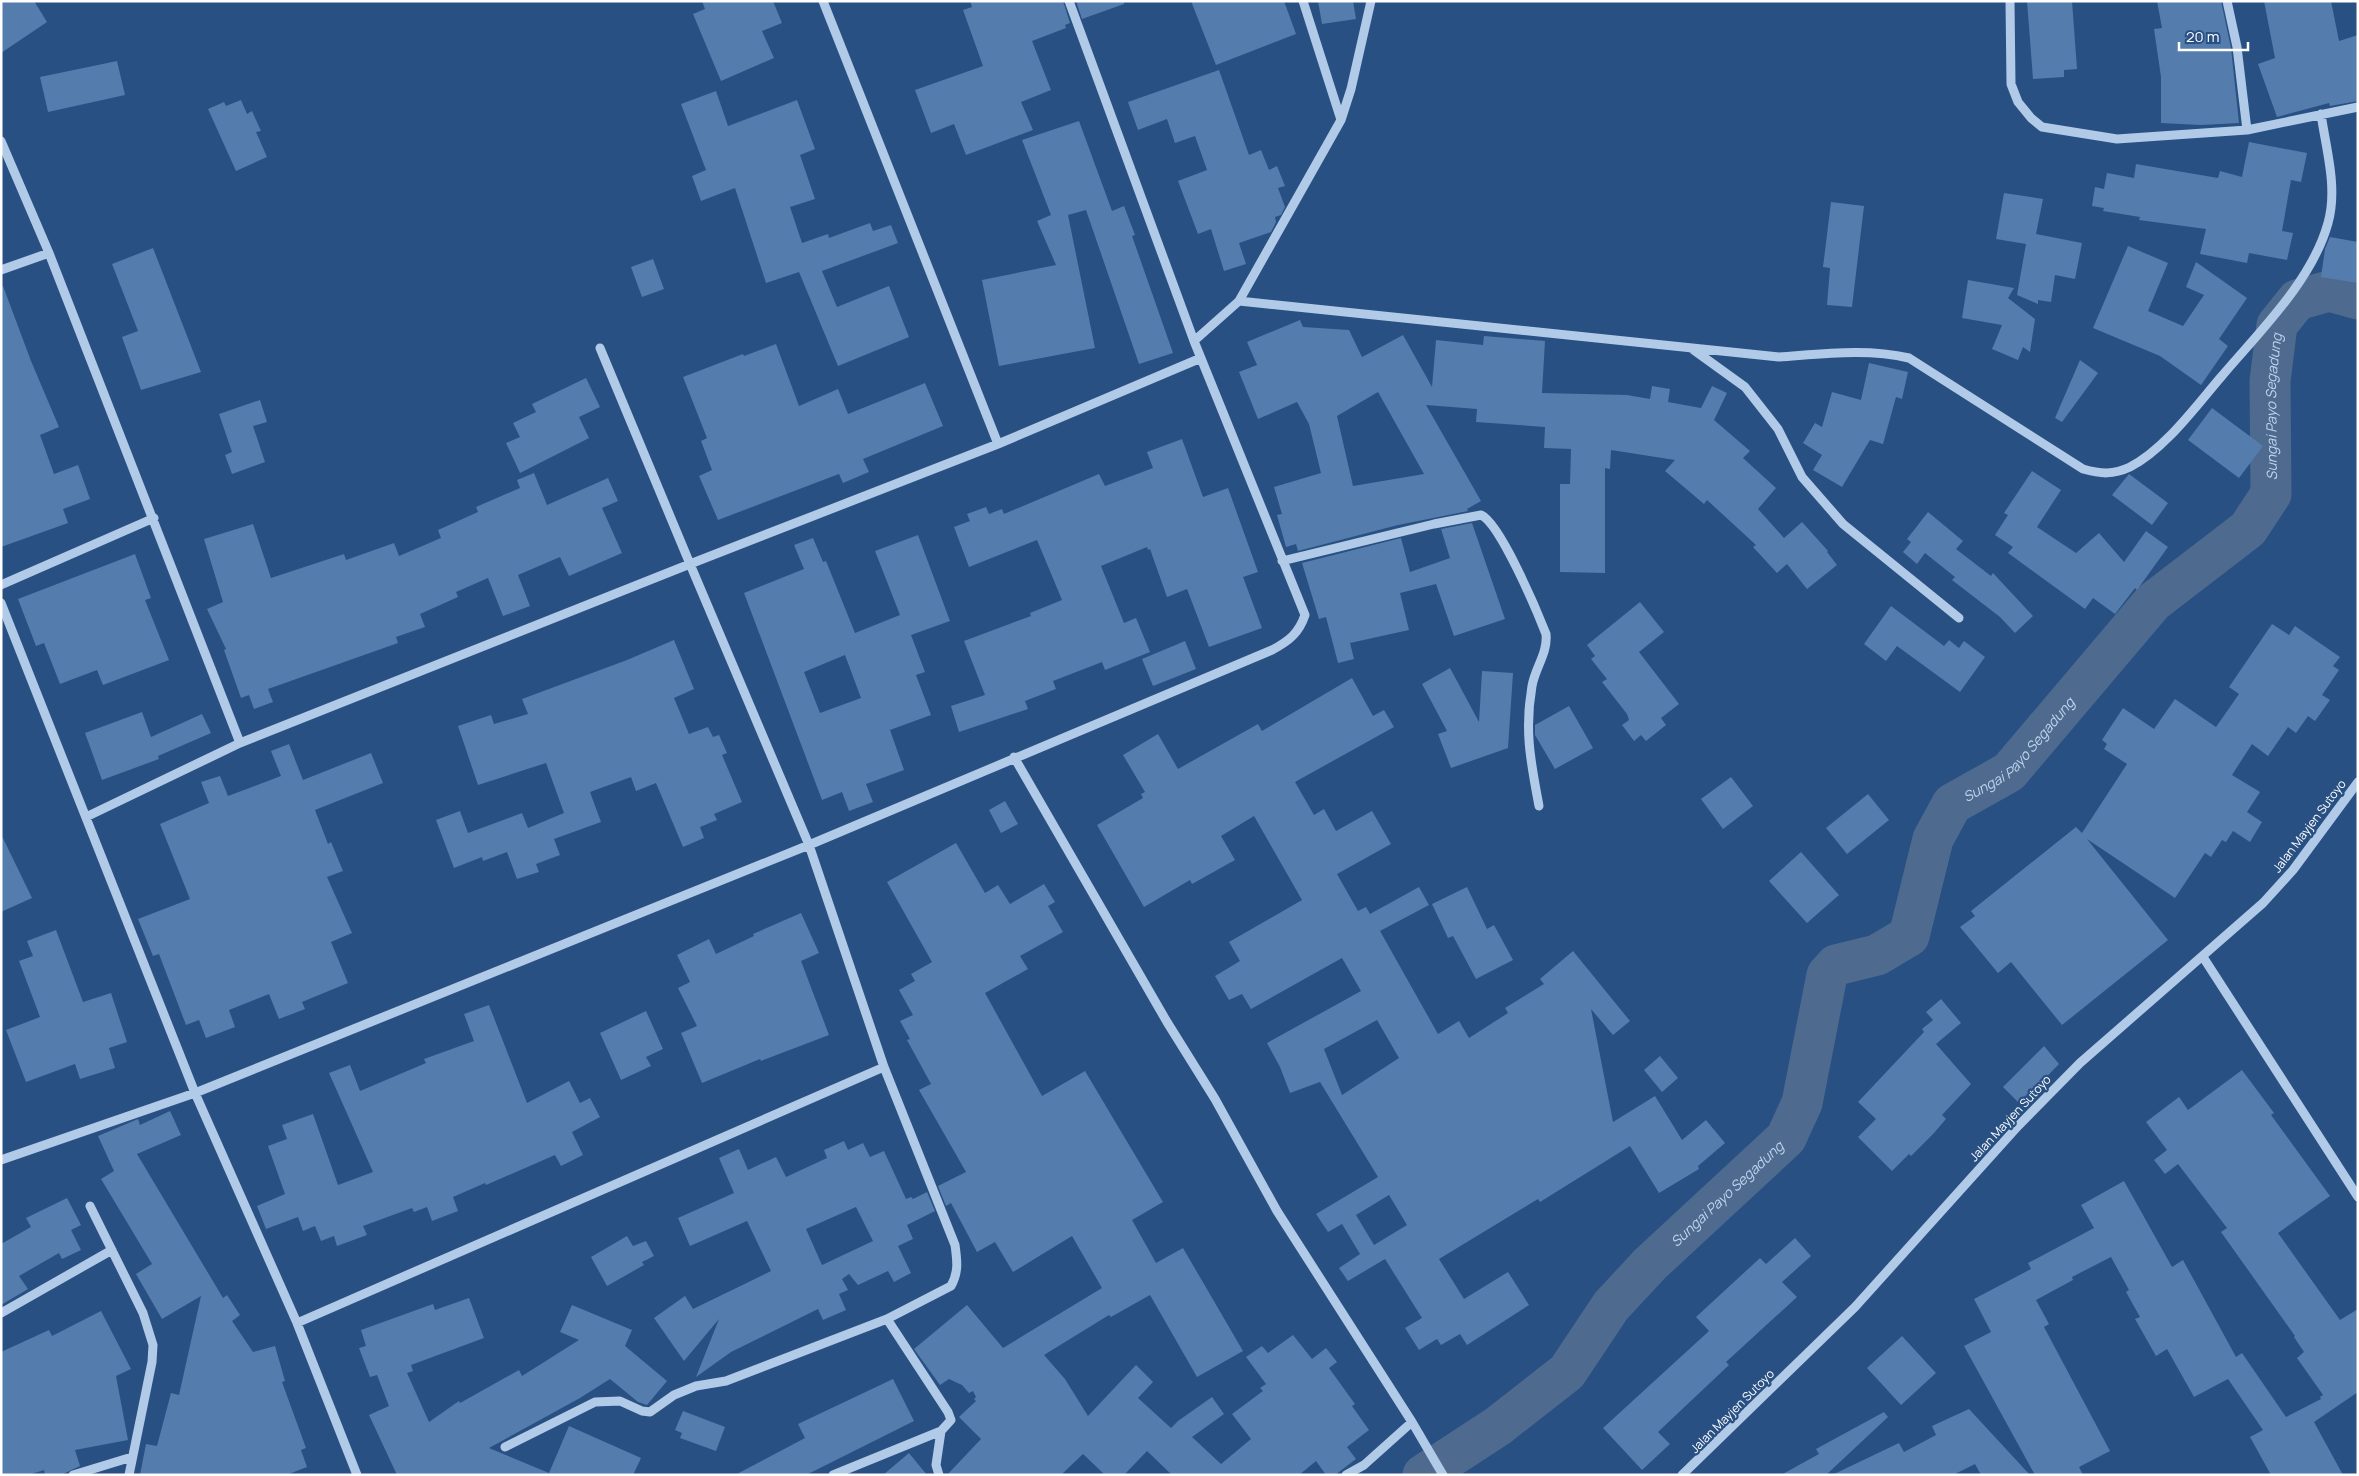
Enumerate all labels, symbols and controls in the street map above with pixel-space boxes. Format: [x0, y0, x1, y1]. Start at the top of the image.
scale bar [2179, 20, 2248, 52]
text: 20 m [2186, 26, 2219, 47]
water label: Sungai Payo Segadung [2260, 330, 2286, 480]
water label: Sungai Payo Segadung [1959, 692, 2079, 806]
street label: Jalan Mayjen Sutoyo [2268, 776, 2350, 876]
street label: Jalan Mayjen Sutoyo [1965, 1071, 2055, 1165]
water label: Sungai Payo Segadung [1666, 1135, 1788, 1250]
street label: Jalan Mayjen Sutoyo [1686, 1365, 1778, 1457]

